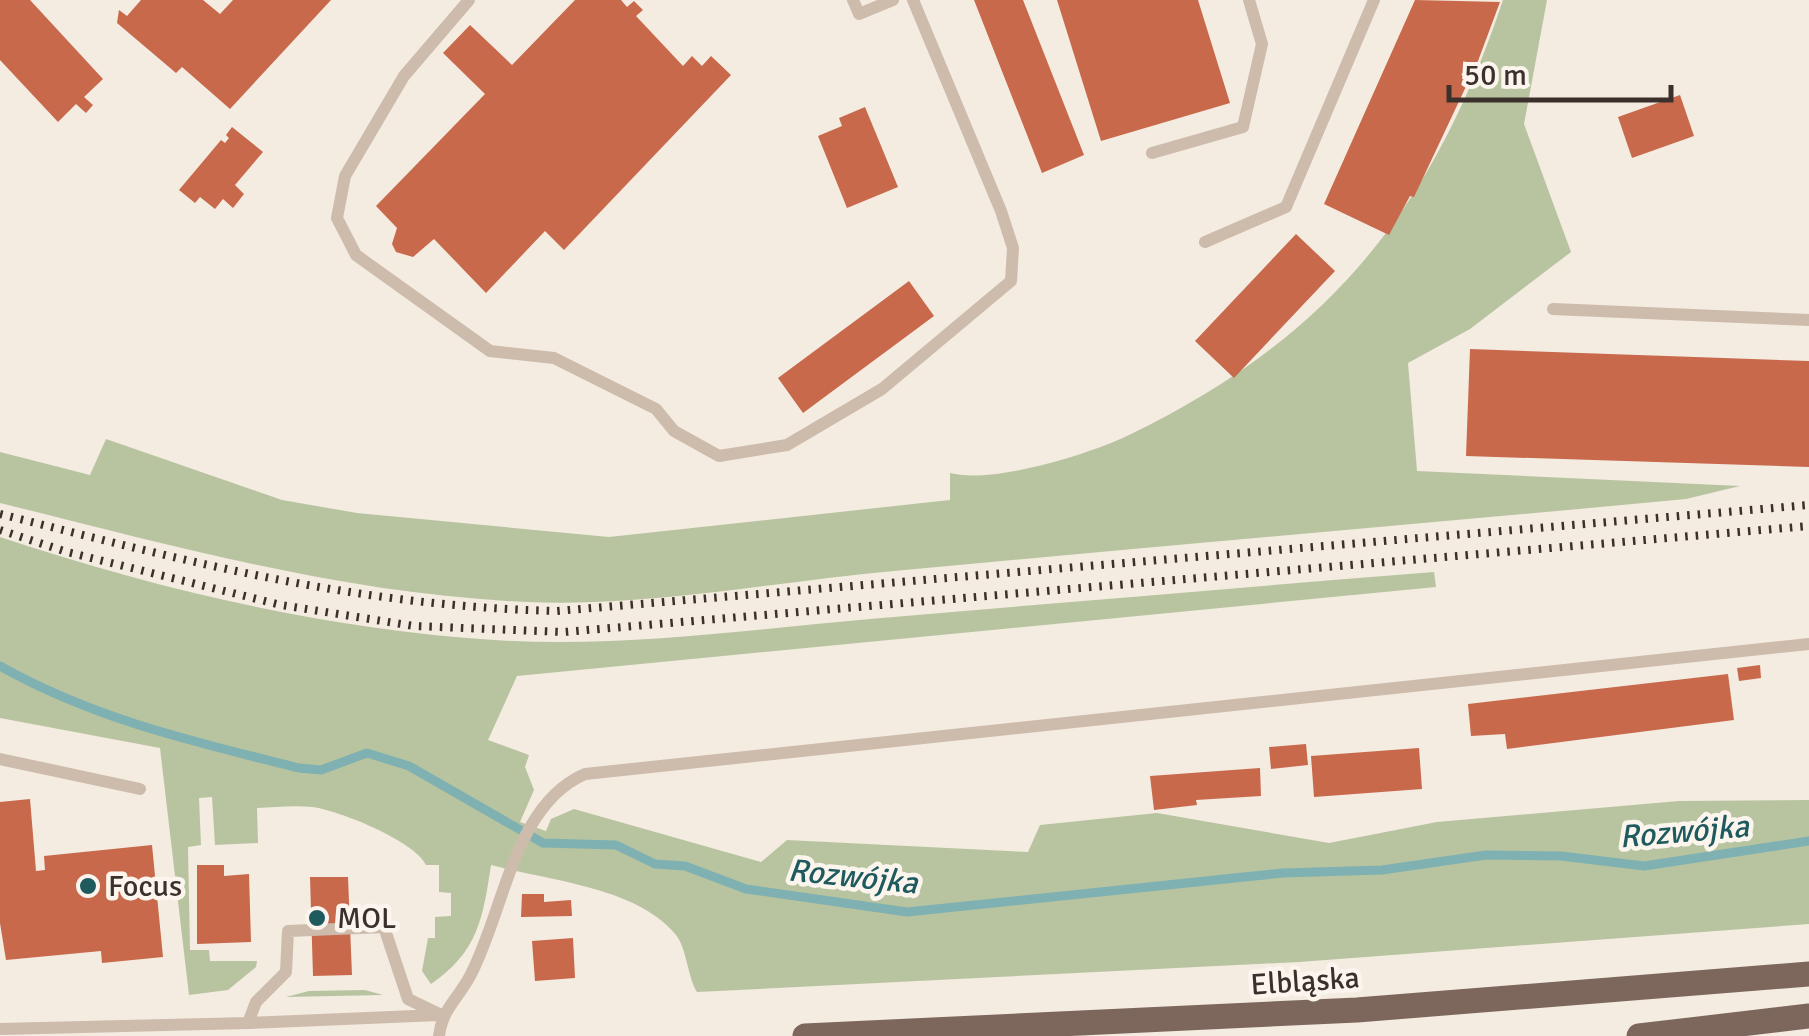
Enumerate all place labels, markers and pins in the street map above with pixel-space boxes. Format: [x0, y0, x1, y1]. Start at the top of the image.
place label: Focus [108, 868, 182, 905]
marker: Focus [77, 875, 99, 897]
place label: MOL [337, 900, 396, 937]
marker: MOL [306, 907, 328, 929]

